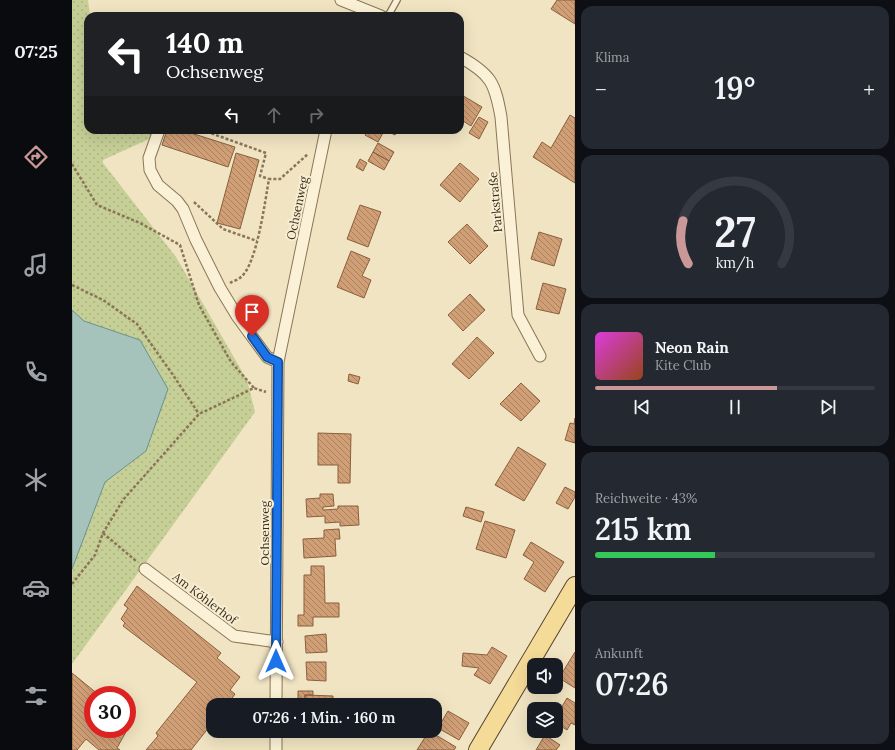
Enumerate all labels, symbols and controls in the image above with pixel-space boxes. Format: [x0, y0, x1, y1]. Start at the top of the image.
text: 140 m [166, 25, 244, 61]
icon: left [100, 28, 152, 80]
text: 07:25 [14, 40, 58, 63]
text: Klima [595, 49, 629, 66]
text: Ochsenweg [166, 60, 263, 83]
text: 19° [715, 69, 755, 107]
text: − [595, 75, 607, 103]
text: + [863, 75, 875, 103]
icon: left [221, 104, 243, 126]
icon: ahead [263, 104, 285, 126]
icon: right [305, 104, 327, 126]
icon: directions [22, 143, 50, 171]
street label: Parkstraße [485, 170, 505, 233]
street label: Ochsenweg [283, 174, 311, 241]
text: 27 [714, 205, 756, 258]
icon: music [22, 251, 50, 279]
text: km/h [716, 254, 755, 273]
pin [235, 295, 269, 336]
icon: arrive [241, 301, 263, 323]
text: Neon Rain [655, 338, 729, 357]
text: Kite Club [655, 357, 711, 374]
icon: phone [22, 358, 50, 386]
icon: previous [631, 396, 653, 418]
icon: pause [724, 396, 746, 418]
icon: next [817, 396, 839, 418]
icon: climate [22, 466, 50, 494]
text: Reichweite · 43% [595, 490, 697, 507]
street label: Ochsenweg [257, 500, 272, 565]
text: 215 km [595, 510, 692, 548]
street label: Am Köhlerhof [169, 568, 241, 628]
icon: car [22, 574, 50, 602]
position arrow [255, 640, 297, 682]
text: Ankunft [595, 645, 643, 662]
map controls [527, 658, 563, 738]
button: sound [527, 658, 563, 694]
text: 07:26 [595, 665, 669, 703]
icon: filters [22, 682, 50, 710]
speed limit sign: 30 [84, 686, 136, 738]
button: layers [527, 702, 563, 738]
text: 07:26 · 1 Min. · 160 m [253, 708, 395, 727]

